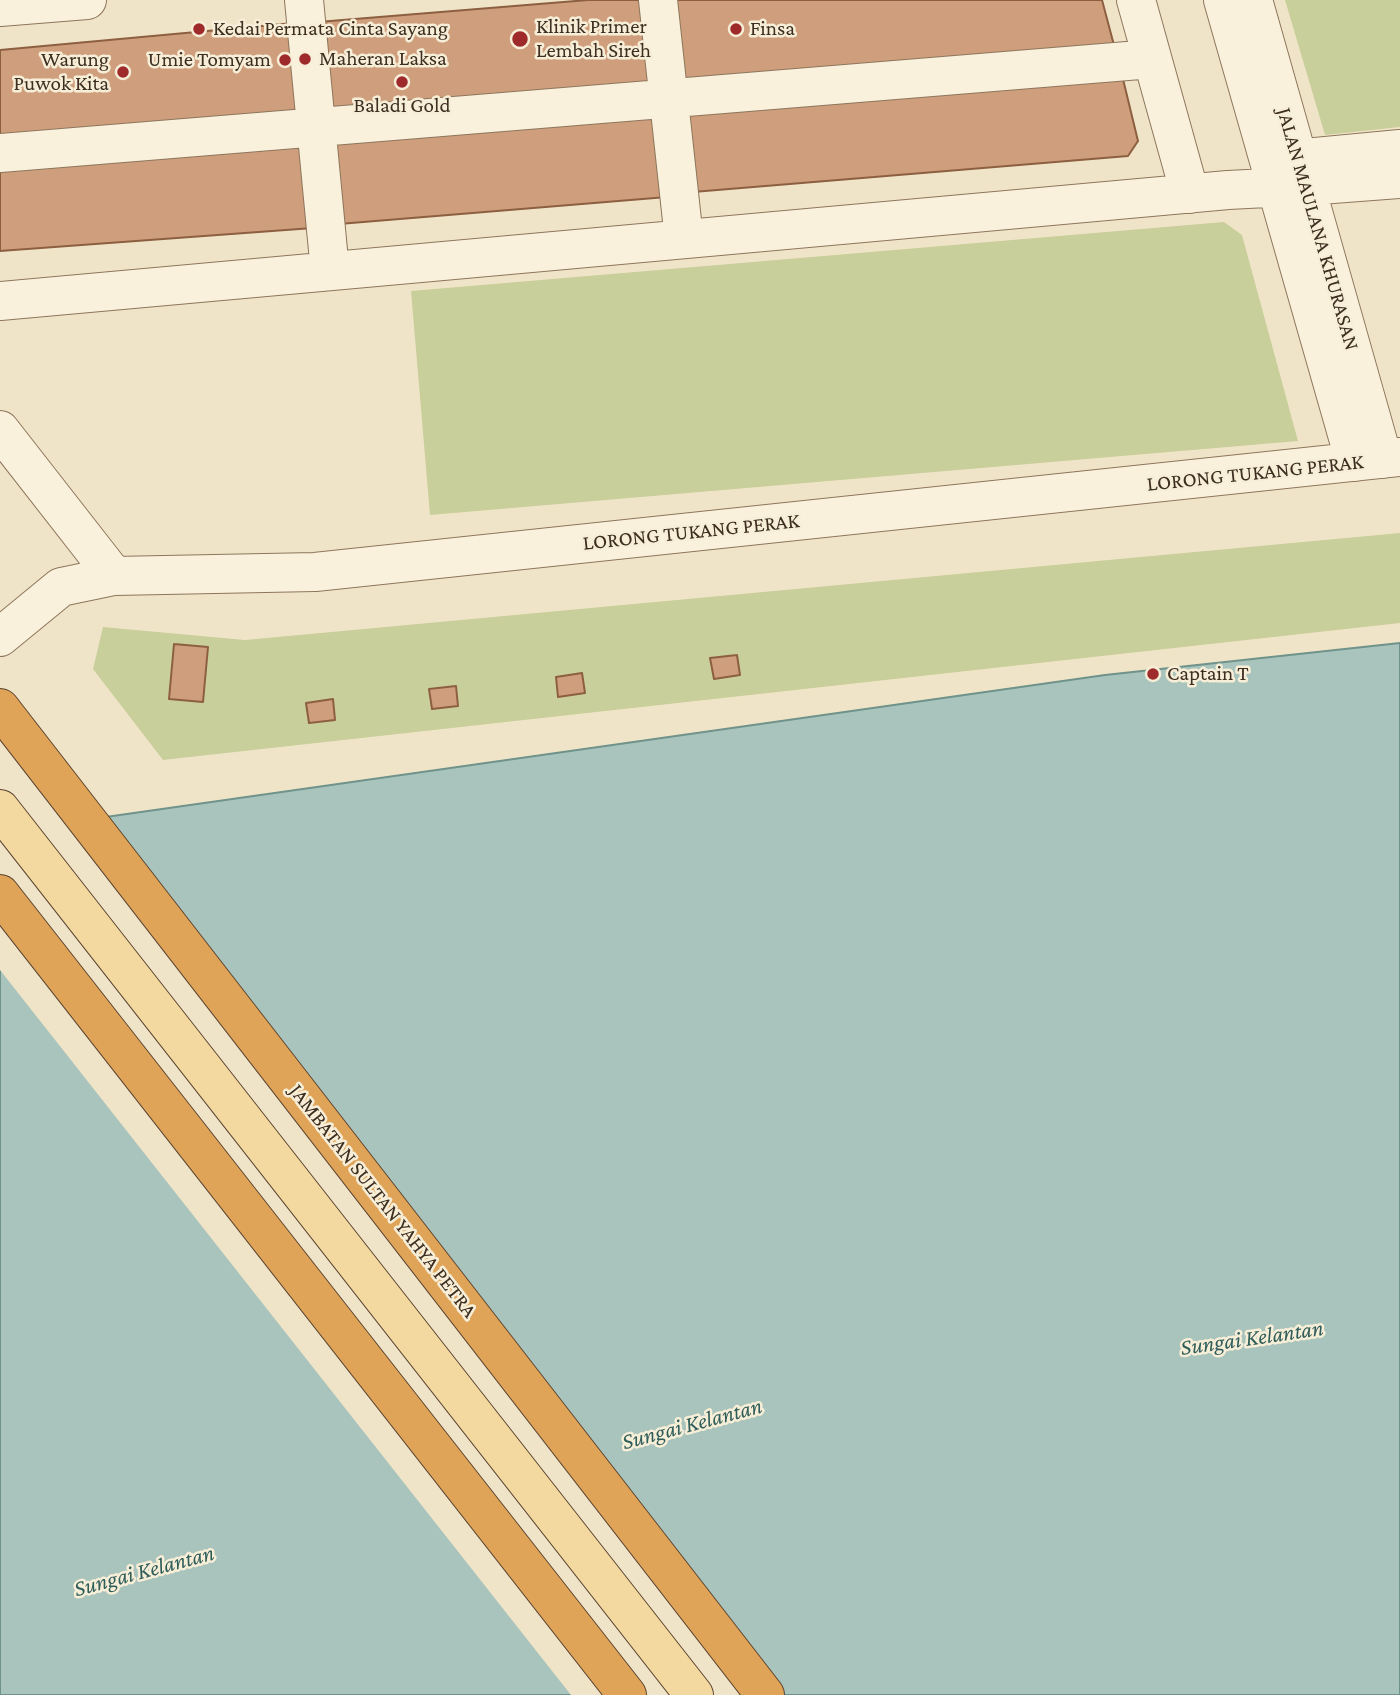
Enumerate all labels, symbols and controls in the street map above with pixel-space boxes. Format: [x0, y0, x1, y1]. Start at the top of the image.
place label: Klinik Primer Lembah Sireh [536, 14, 651, 64]
place label: Kedai Permata Cinta Sayang [213, 16, 448, 42]
place label: Finsa [750, 16, 795, 42]
marker: Kedai Permata Cinta Sayang [191, 21, 207, 37]
marker: Finsa [728, 21, 744, 37]
marker: Klinik Primer Lembah Sireh [510, 29, 530, 49]
place label: Maheran Laksa [319, 46, 447, 72]
place label: Warung Puwok Kita [14, 47, 109, 97]
place label: Umie Tomyam [148, 47, 271, 73]
marker: Maheran Laksa [297, 51, 313, 67]
marker: Umie Tomyam [277, 52, 293, 68]
marker: Warung Puwok Kita [115, 64, 131, 80]
marker: Baladi Gold [394, 74, 410, 90]
place label: Baladi Gold [353, 93, 451, 119]
street label: JALAN MAULANA KHURASAN [1271, 105, 1365, 353]
street label: LORONG TUKANG PERAK [1145, 449, 1365, 497]
street label: LORONG TUKANG PERAK [581, 508, 801, 556]
place label: Captain T [1167, 661, 1249, 687]
marker: Captain T [1145, 666, 1161, 682]
street label: JAMBATAN SULTAN YAHYA PETRA [284, 1079, 482, 1323]
water label: Sungai Kelantan [1179, 1314, 1325, 1362]
water label: Sungai Kelantan [619, 1392, 765, 1456]
water label: Sungai Kelantan [71, 1539, 217, 1603]

